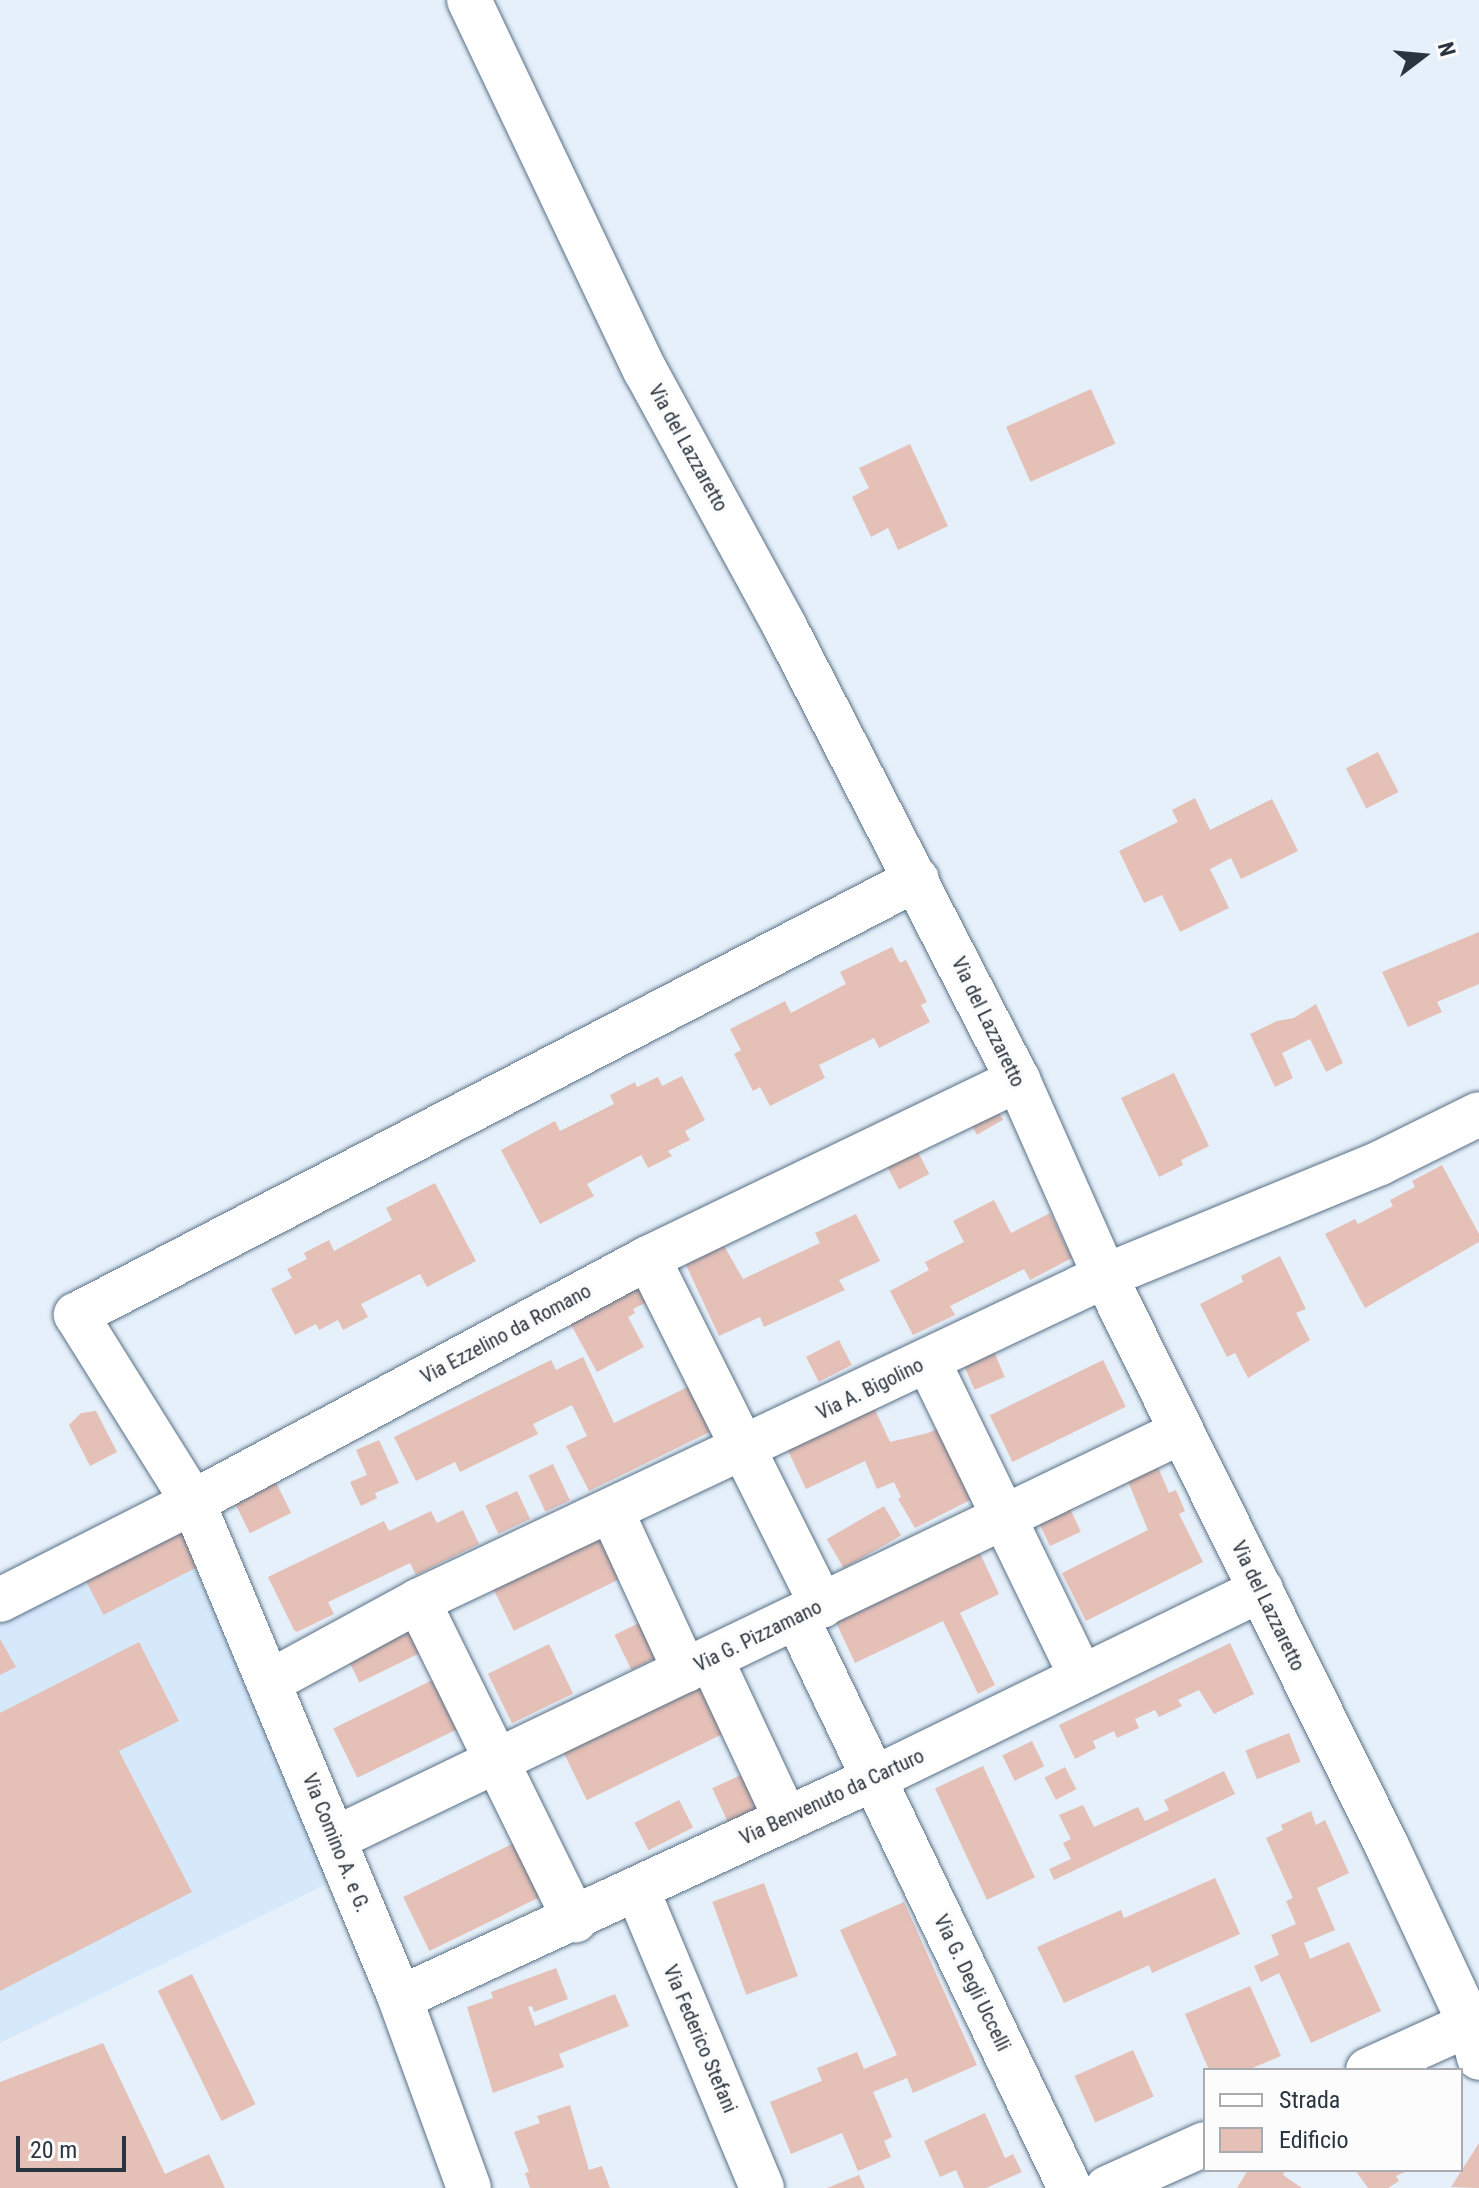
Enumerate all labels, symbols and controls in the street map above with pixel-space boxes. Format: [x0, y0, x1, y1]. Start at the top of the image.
north arrow [1383, 16, 1463, 96]
text: N [1433, 39, 1460, 59]
street label: Via del Lazzaretto [643, 380, 733, 516]
street label: Via del Lazzaretto [946, 953, 1030, 1091]
street label: Via Ezzelino da Romano [417, 1279, 595, 1389]
street label: Via A. Bigolino [813, 1353, 927, 1425]
street label: Via del Lazzaretto [1226, 1537, 1310, 1675]
street label: Via G. Pizzamano [690, 1595, 826, 1677]
street label: Via Benvenuto da Carturo [736, 1744, 928, 1850]
street label: Via Comino A. e G. [297, 1770, 375, 1916]
street label: Via G. Degli Uccelli [929, 1911, 1015, 2055]
street label: Via Federico Stefani [658, 1961, 742, 2117]
legend [1203, 2068, 1463, 2172]
text: Strada [1279, 2086, 1340, 2114]
scale bar [20, 2120, 130, 2170]
text: Edificio [1279, 2126, 1349, 2154]
text: 20 m [30, 2136, 77, 2164]

